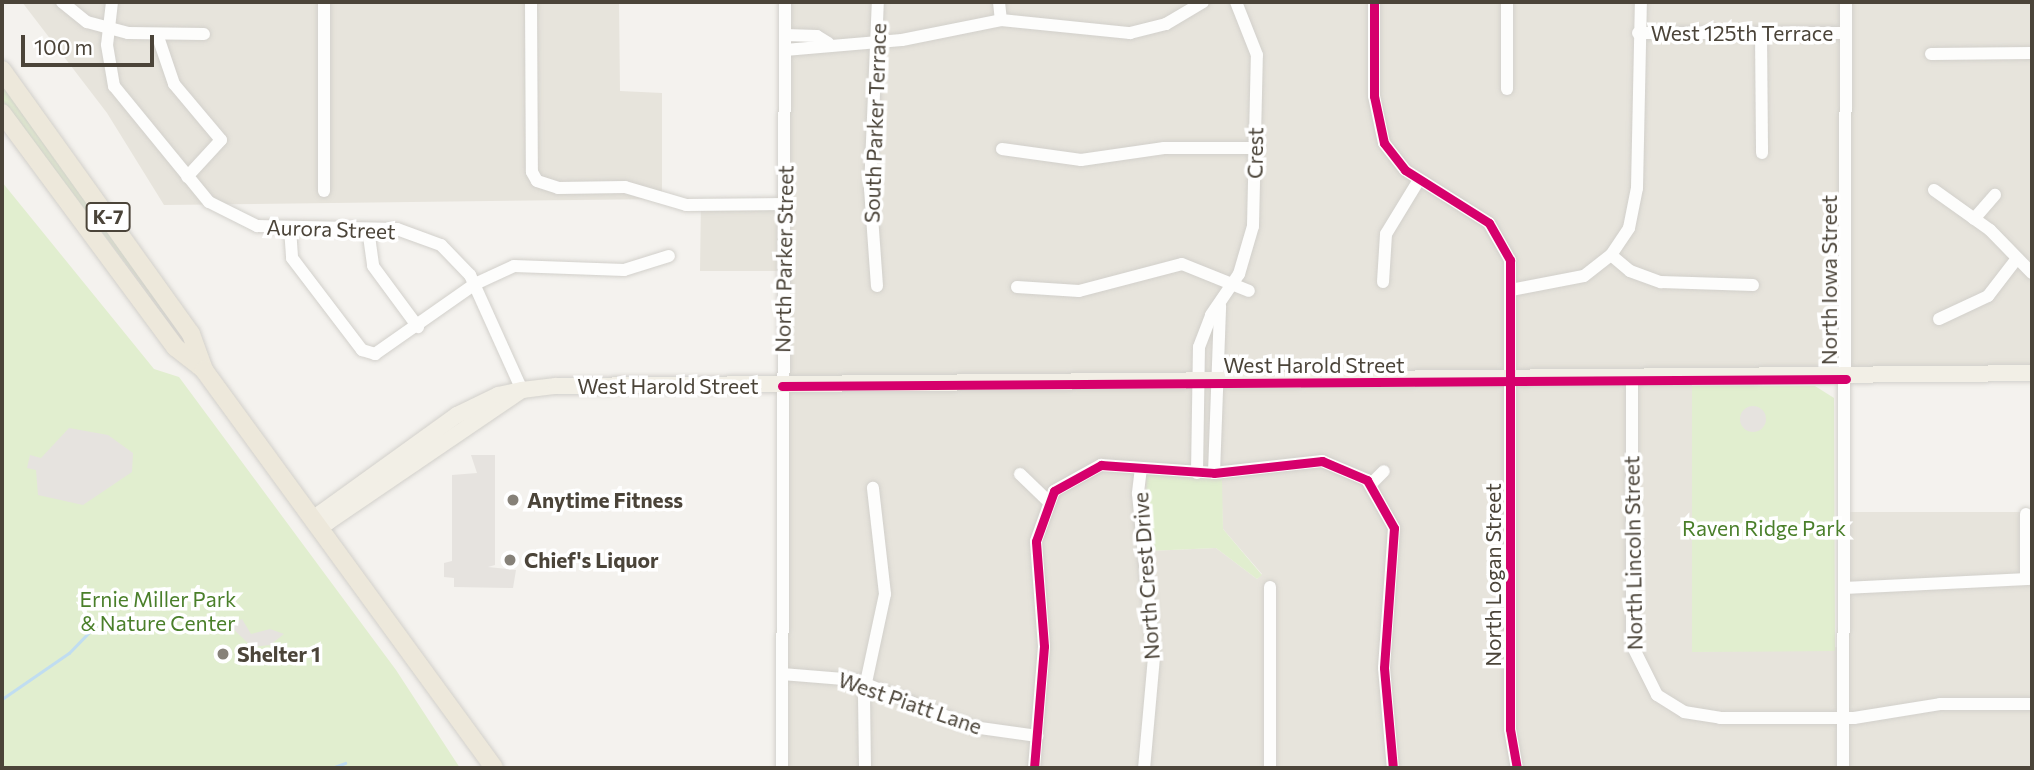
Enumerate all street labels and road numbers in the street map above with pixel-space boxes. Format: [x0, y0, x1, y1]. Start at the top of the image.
street label: West 125th Terrace [1651, 20, 1833, 46]
street label: South Parker Terrace [859, 23, 891, 223]
street label: Crest [1242, 127, 1268, 179]
street label: North Parker Street [770, 165, 798, 353]
street label: North Iowa Street [1816, 195, 1842, 365]
road number: K-7 [85, 202, 131, 232]
street label: Aurora Street [266, 214, 396, 244]
street label: West Harold Street [1223, 352, 1405, 378]
street label: West Harold Street [577, 373, 759, 399]
street label: North Lincoln Street [1619, 456, 1647, 650]
street label: North Logan Street [1480, 483, 1506, 667]
street label: North Crest Drive [1128, 491, 1164, 661]
street label: West Piatt Lane [835, 667, 985, 739]

